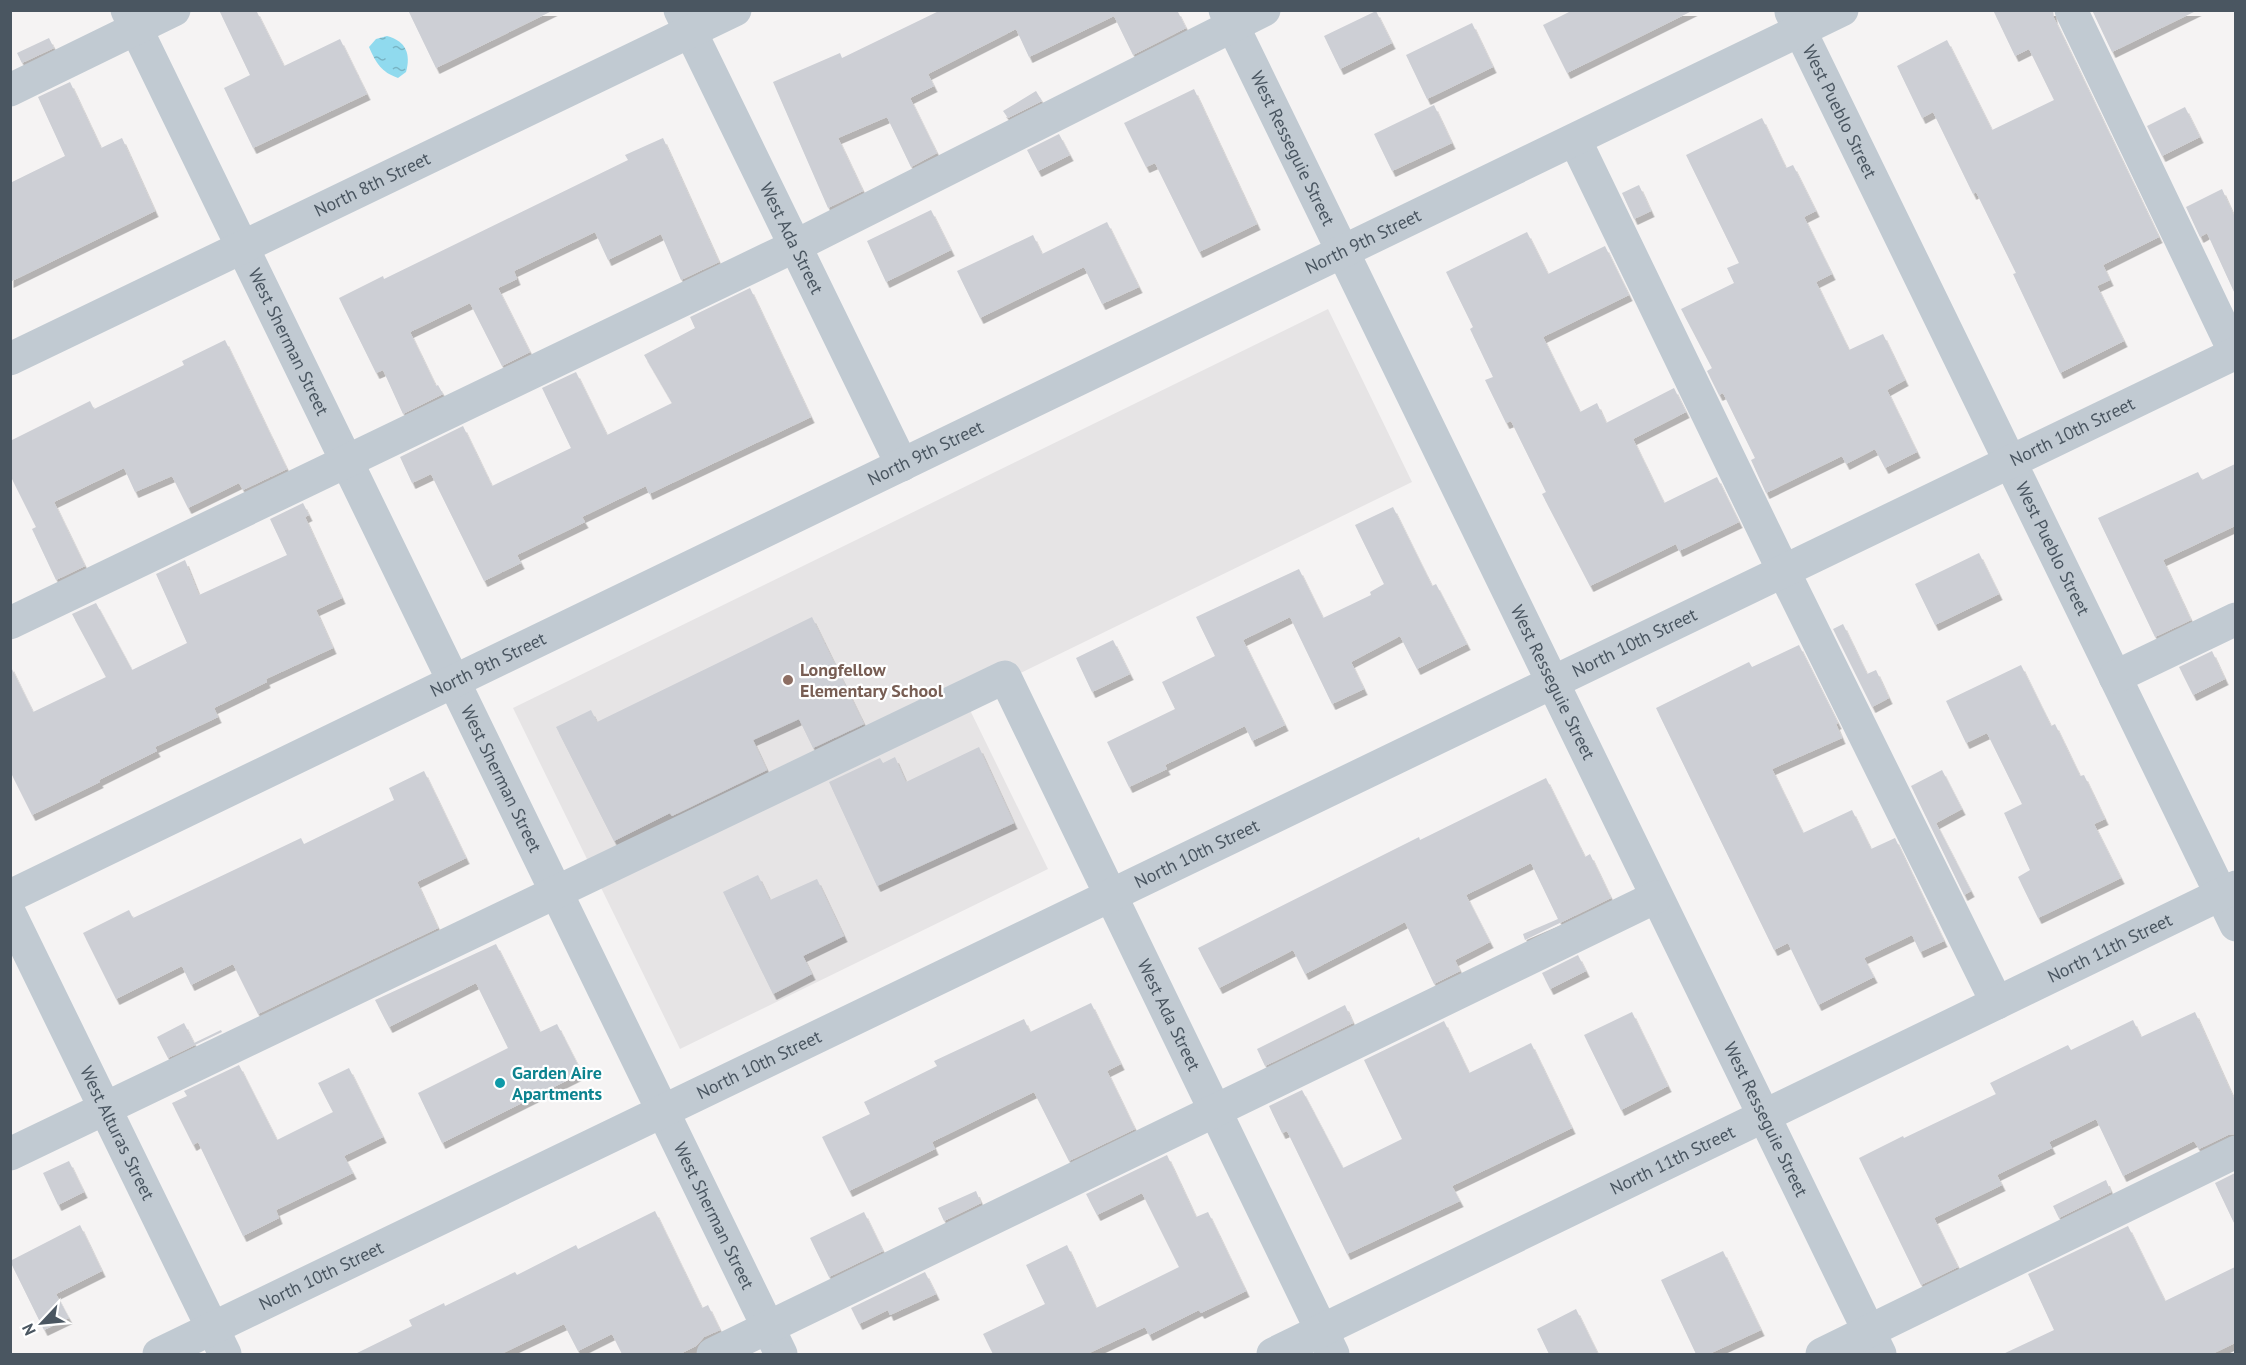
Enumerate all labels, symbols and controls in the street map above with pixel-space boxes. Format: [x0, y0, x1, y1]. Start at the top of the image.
street label: West Pueblo Street [1798, 41, 1882, 182]
street label: West Resseguie Street [1246, 67, 1340, 229]
street label: North 8th Street [310, 147, 434, 222]
street label: West Ada Street [755, 179, 829, 298]
street label: North 9th Street [1301, 203, 1425, 279]
street label: West Sherman Street [243, 264, 334, 419]
street label: North 10th Street [2006, 392, 2138, 471]
street label: North 9th Street [864, 415, 987, 491]
street label: West Pueblo Street [2011, 478, 2095, 619]
street label: West Resseguie Street [1506, 601, 1601, 763]
street label: North 10th Street [1568, 603, 1700, 682]
street label: North 9th Street [426, 627, 549, 702]
place label: Longfellow Elementary School [800, 658, 944, 702]
marker: Longfellow Elementary School [781, 673, 795, 687]
street label: West Sherman Street [456, 701, 547, 856]
street label: North 10th Street [1130, 814, 1263, 893]
street label: North 11th Street [2044, 908, 2176, 988]
street label: West Ada Street [1132, 955, 1206, 1074]
street label: North 10th Street [693, 1025, 825, 1104]
street label: West Resseguie Street [1719, 1038, 1813, 1200]
place label: Garden Aire Apartments [512, 1061, 602, 1105]
street label: West Alturas Street [75, 1062, 160, 1204]
marker: Garden Aire Apartments [493, 1076, 507, 1090]
street label: North 11th Street [1606, 1120, 1738, 1200]
street label: West Sherman Street [669, 1138, 760, 1293]
street label: North 10th Street [255, 1236, 387, 1315]
north arrow [12, 1293, 72, 1353]
text: N [17, 1320, 40, 1339]

